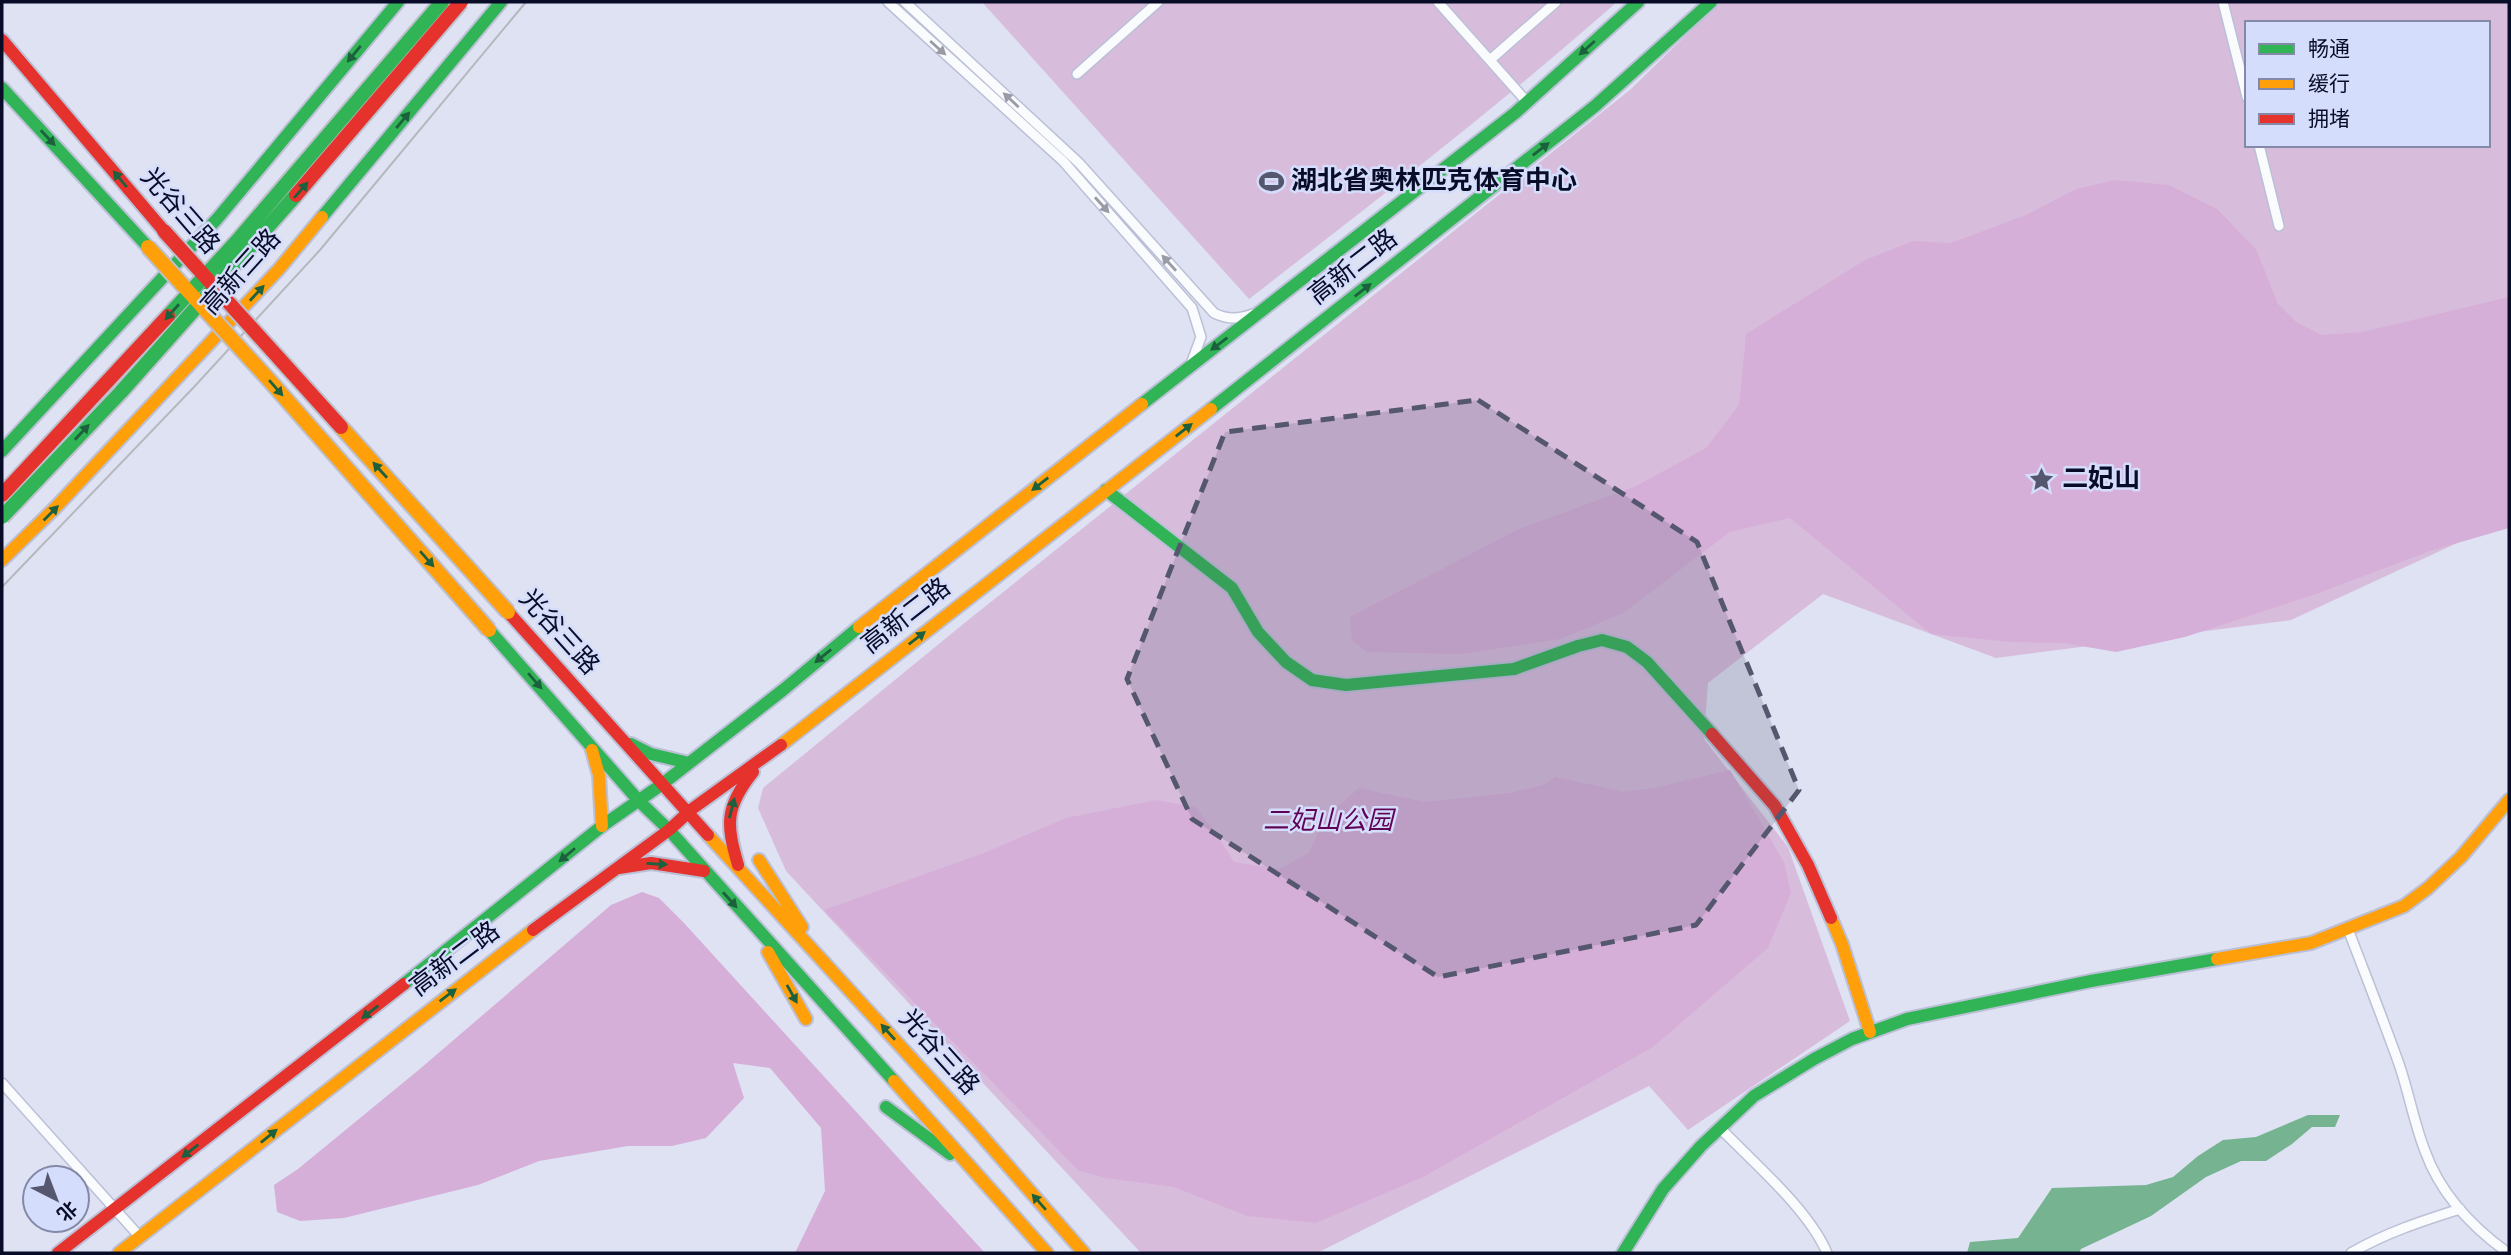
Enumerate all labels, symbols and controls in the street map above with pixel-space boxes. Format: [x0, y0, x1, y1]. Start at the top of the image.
legend [2245, 21, 2490, 147]
text: 畅通 [2308, 34, 2350, 66]
one-way arrow [929, 39, 946, 55]
one-way arrow [1579, 39, 1596, 55]
one-way arrow [347, 46, 362, 63]
text: 缓行 [2308, 69, 2350, 101]
one-way arrow [1003, 92, 1020, 108]
text: 拥堵 [2308, 104, 2350, 136]
one-way arrow [396, 111, 411, 129]
one-way arrow [40, 129, 56, 147]
one-way arrow [1532, 141, 1550, 156]
street label: 光谷三路 [131, 159, 229, 263]
place label: 湖北省奥林匹克体育中心 [1291, 161, 1577, 201]
sports icon: 湖北省奥林匹克体育中心 [1257, 167, 1285, 195]
one-way arrow [113, 171, 128, 188]
one-way arrow [293, 182, 308, 199]
one-way arrow [1094, 196, 1110, 214]
street label: 高新二路 [1300, 219, 1406, 315]
street label: 高新三路 [191, 220, 291, 324]
one-way arrow [1161, 254, 1177, 272]
one-way arrow [1355, 283, 1372, 298]
one-way arrow [248, 285, 264, 302]
one-way arrow [165, 303, 181, 320]
one-way arrow [1210, 337, 1228, 351]
one-way arrow [268, 379, 284, 396]
one-way arrow [74, 424, 90, 441]
one-way arrow [1175, 424, 1193, 438]
place label: 二妃山 [2062, 459, 2140, 499]
one-way arrow [373, 462, 388, 479]
place icon: 二妃山 [2028, 465, 2056, 493]
one-way arrow [1032, 477, 1050, 492]
one-way arrow [42, 504, 59, 521]
one-way arrow [419, 550, 435, 568]
street label: 高新二路 [853, 568, 959, 664]
street label: 光谷三路 [509, 580, 609, 684]
one-way arrow [908, 632, 926, 646]
one-way arrow [815, 648, 832, 663]
one-way arrow [526, 673, 542, 690]
one-way arrow [727, 797, 738, 819]
park label: 二妃山公园 [1263, 801, 1397, 841]
one-way arrow [558, 847, 576, 863]
one-way arrow [646, 858, 668, 869]
one-way arrow [722, 891, 737, 908]
street label: 高新二路 [401, 912, 509, 1006]
one-way arrow [786, 984, 798, 1003]
one-way arrow [439, 989, 457, 1003]
street label: 光谷三路 [889, 1000, 989, 1104]
one-way arrow [361, 1004, 379, 1019]
one-way arrow [880, 1023, 896, 1041]
one-way arrow [259, 1128, 277, 1143]
one-way arrow [181, 1144, 199, 1158]
north arrow [21, 1164, 91, 1234]
text: 北 [50, 1193, 83, 1228]
one-way arrow [1032, 1193, 1047, 1210]

